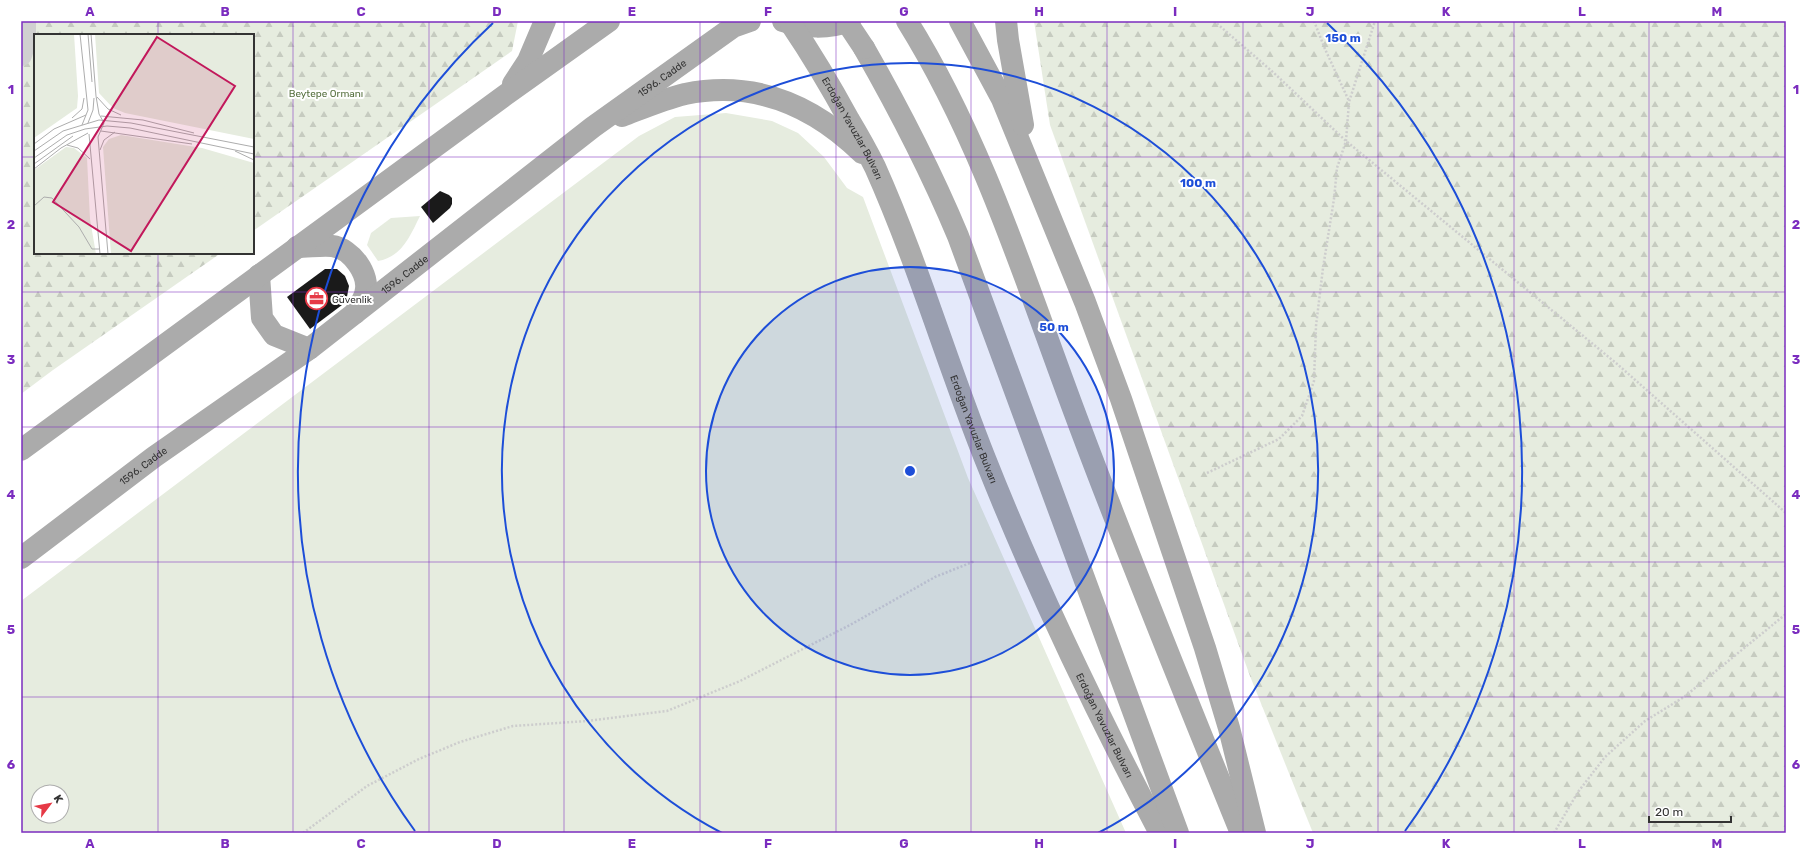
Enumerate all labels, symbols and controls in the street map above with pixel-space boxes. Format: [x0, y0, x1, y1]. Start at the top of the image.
text: A [85, 4, 95, 19]
text: B [220, 4, 230, 19]
text: C [356, 4, 366, 19]
text: D [492, 4, 502, 19]
text: E [628, 4, 636, 19]
text: F [764, 4, 772, 19]
text: G [899, 4, 909, 19]
text: H [1034, 4, 1044, 19]
text: I [1173, 4, 1177, 19]
text: J [1306, 4, 1314, 19]
text: K [1442, 4, 1451, 19]
text: L [1578, 4, 1586, 19]
text: M [1712, 4, 1722, 19]
text: 150 m [1325, 31, 1361, 45]
inset map [34, 34, 254, 254]
street label: 1596. Cadde [636, 57, 689, 100]
street label: Erdoğan Yavuzlar Bulvarı [819, 75, 885, 181]
text: 1 [8, 82, 14, 97]
text: 1 [1793, 82, 1799, 97]
park label: Beytepe Ormanı [289, 88, 363, 100]
text: 100 m [1180, 176, 1216, 190]
text: 2 [7, 217, 15, 232]
text: 2 [1792, 217, 1800, 232]
street label: 1596. Cadde [379, 253, 431, 297]
office icon: Güvenlik [304, 286, 330, 312]
place label: Güvenlik [332, 294, 373, 306]
text: 50 m [1039, 320, 1069, 334]
text: 3 [7, 352, 16, 367]
text: 3 [1792, 352, 1801, 367]
street label: Erdoğan Yavuzlar Bulvarı [947, 373, 999, 485]
street label: 1596. Cadde [117, 444, 170, 488]
centre of rings [903, 464, 917, 478]
text: 4 [7, 487, 16, 502]
text: 4 [1792, 487, 1801, 502]
text: 5 [7, 622, 15, 637]
text: 5 [1792, 622, 1800, 637]
street label: Erdoğan Yavuzlar Bulvarı [1073, 671, 1135, 780]
text: 6 [7, 757, 16, 772]
text: 6 [1792, 757, 1801, 772]
north arrow [30, 784, 70, 824]
text: K [51, 792, 66, 806]
scale bar [1649, 798, 1731, 824]
text: 20 m [1655, 805, 1683, 819]
text: A [85, 836, 95, 851]
text: B [220, 836, 230, 851]
text: C [356, 836, 366, 851]
text: D [492, 836, 502, 851]
text: E [628, 836, 636, 851]
text: F [764, 836, 772, 851]
text: G [899, 836, 909, 851]
text: H [1034, 836, 1044, 851]
text: I [1173, 836, 1177, 851]
text: J [1306, 836, 1314, 851]
text: K [1442, 836, 1451, 851]
text: L [1578, 836, 1586, 851]
text: M [1712, 836, 1722, 851]

